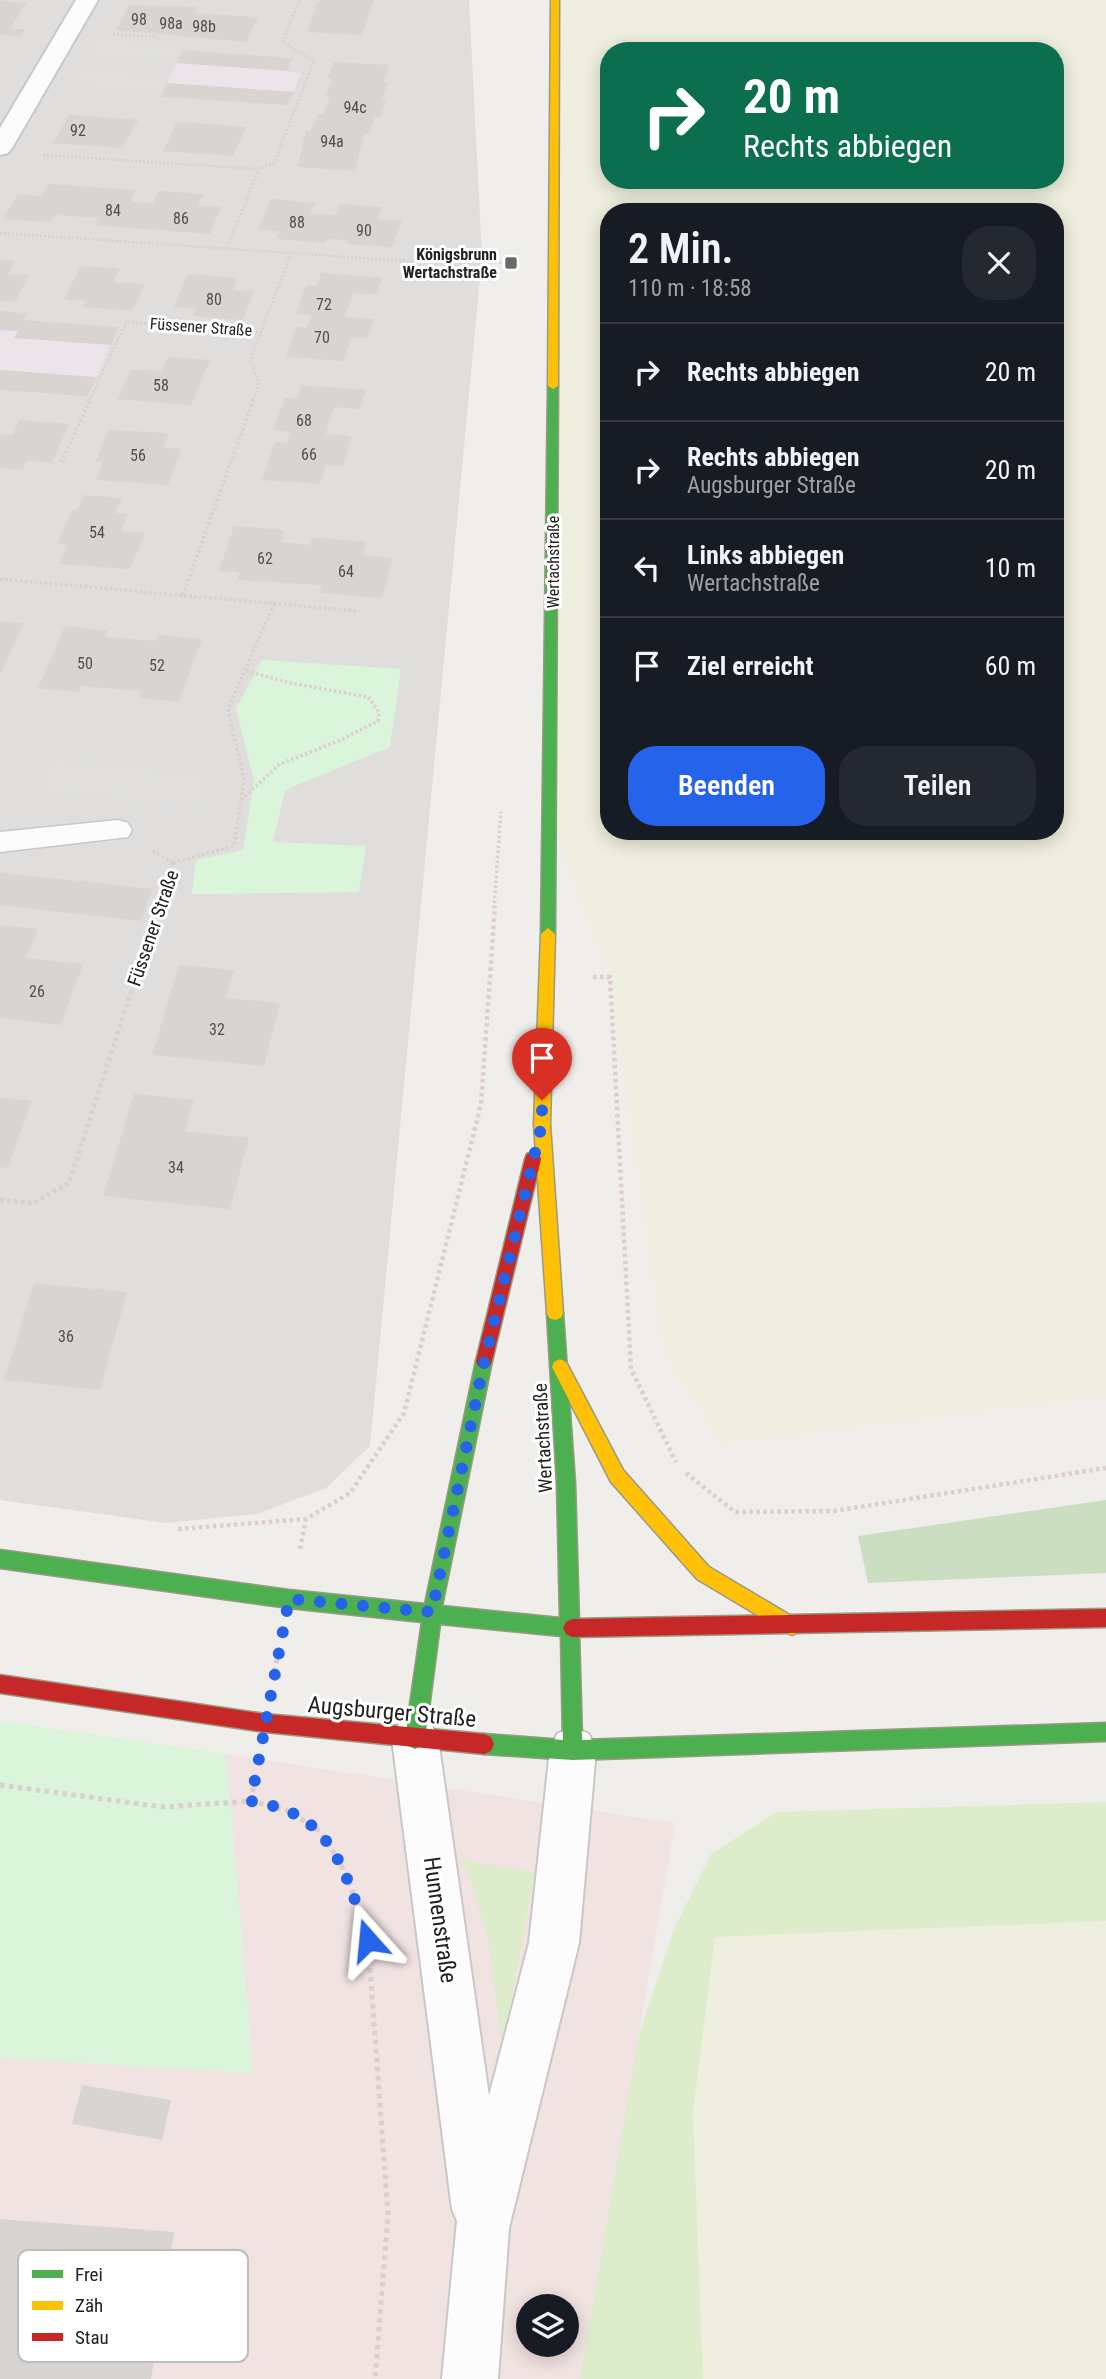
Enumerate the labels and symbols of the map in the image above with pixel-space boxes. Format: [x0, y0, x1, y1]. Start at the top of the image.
house number: 98 [131, 10, 147, 29]
house number: 98a [159, 14, 183, 33]
house number: 98b [192, 17, 216, 36]
house number: 94c [343, 98, 367, 117]
house number: 92 [70, 121, 86, 140]
house number: 94a [320, 132, 344, 151]
house number: 84 [105, 201, 121, 220]
house number: 86 [173, 209, 189, 228]
house number: 88 [289, 213, 305, 232]
house number: 90 [356, 221, 372, 240]
place label: Königsbrunn Wertachstraße [403, 245, 497, 282]
marker: Königsbrunn Wertachstraße [503, 255, 519, 271]
house number: 80 [206, 290, 222, 309]
house number: 72 [316, 295, 332, 314]
street label: Füssener Straße [149, 314, 253, 340]
house number: 70 [314, 328, 330, 347]
house number: 58 [153, 376, 169, 395]
house number: 68 [296, 411, 312, 430]
house number: 66 [301, 445, 317, 464]
house number: 56 [130, 446, 146, 465]
street label: Wertachstraße [544, 516, 563, 608]
house number: 54 [89, 523, 105, 542]
house number: 62 [257, 549, 273, 568]
house number: 64 [338, 562, 354, 581]
house number: 50 [77, 654, 93, 673]
house number: 52 [149, 656, 165, 675]
street label: Füssener Straße [122, 867, 184, 989]
house number: 26 [29, 982, 45, 1001]
house number: 32 [209, 1020, 225, 1039]
pin [512, 1028, 572, 1100]
house number: 34 [168, 1158, 184, 1177]
house number: 36 [58, 1327, 74, 1346]
street label: Wertachstraße [529, 1383, 557, 1493]
street label: Augsburger Straße [307, 1691, 477, 1733]
street label: Hunnenstraße [418, 1855, 462, 1985]
position arrow [331, 1903, 405, 1977]
legend [18, 2250, 248, 2362]
text: Frei [75, 2263, 103, 2286]
text: Zäh [75, 2294, 103, 2317]
text: Stau [75, 2326, 109, 2349]

